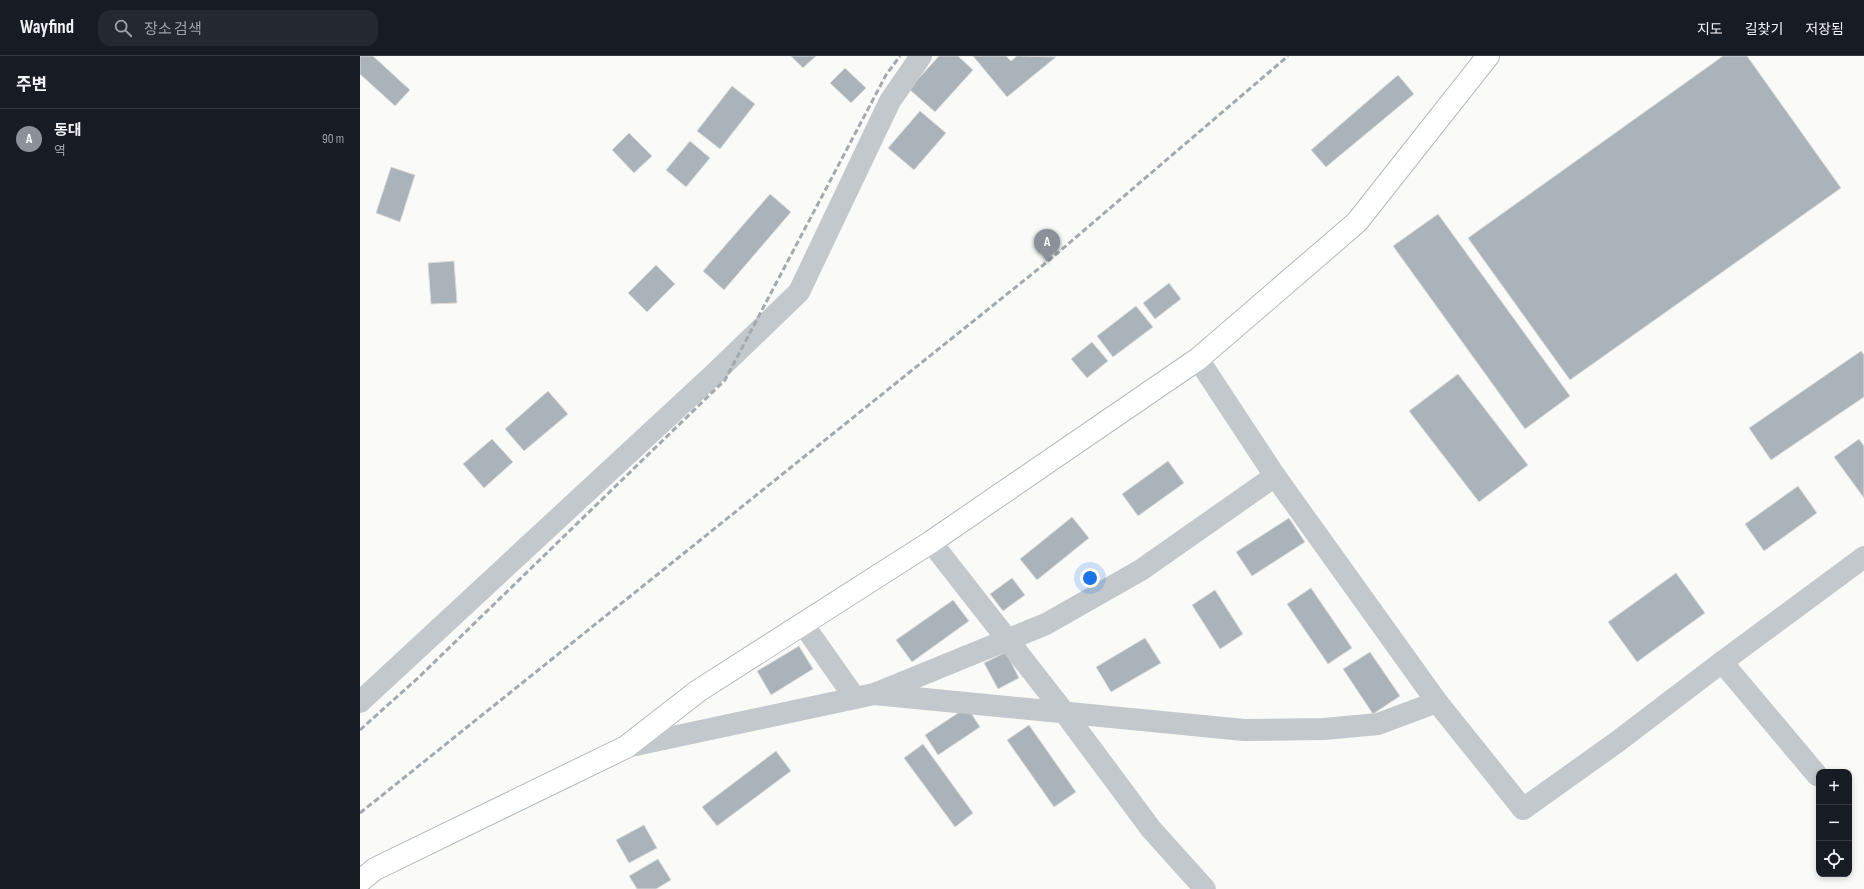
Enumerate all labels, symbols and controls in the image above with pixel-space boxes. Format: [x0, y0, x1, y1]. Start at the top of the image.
search box [98, 10, 378, 46]
text: Wayfind [20, 16, 74, 39]
icon: search [112, 17, 134, 39]
text: 장소 검색 [144, 20, 202, 39]
text: 지도 [1697, 21, 1723, 38]
text: 길찾기 [1745, 21, 1783, 38]
text: 저장됨 [1805, 21, 1844, 38]
text: 주변 [16, 75, 47, 95]
text: 동대 [54, 121, 82, 140]
text: A [26, 131, 32, 147]
text: 90 m [322, 131, 344, 147]
text: 역 [54, 143, 66, 159]
pin: A [1034, 229, 1060, 262]
your location [1080, 568, 1100, 588]
map controls [1816, 769, 1852, 877]
button: + [1816, 769, 1852, 805]
button: − [1816, 805, 1852, 841]
button: locate [1816, 841, 1852, 877]

